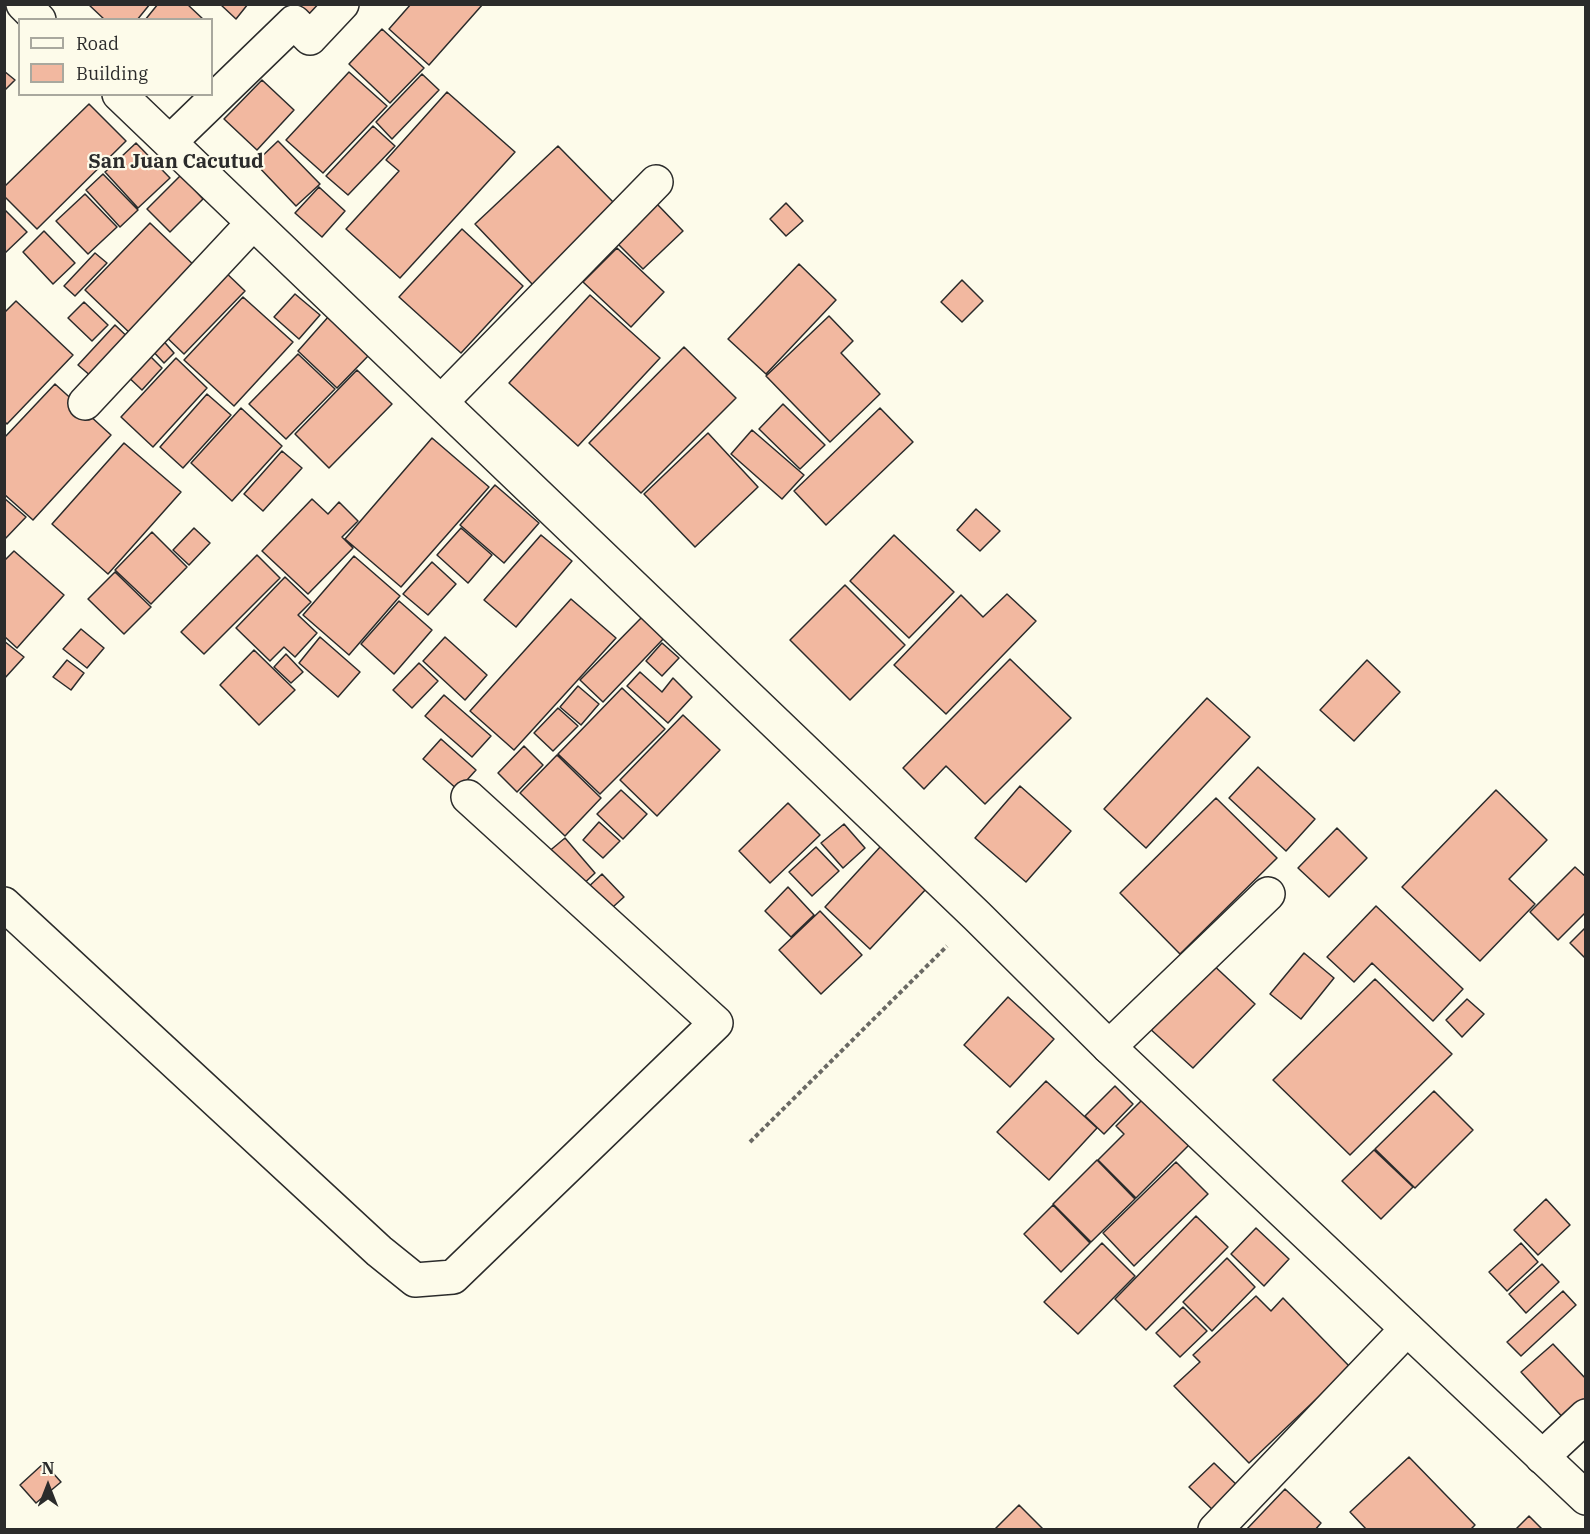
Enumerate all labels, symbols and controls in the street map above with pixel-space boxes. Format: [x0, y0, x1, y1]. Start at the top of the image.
legend [18, 18, 213, 96]
text: Road [76, 32, 119, 55]
text: Building [76, 62, 148, 85]
district label: San Juan Cacutud [88, 150, 264, 174]
north arrow [18, 1456, 78, 1516]
text: N [42, 1458, 54, 1478]

